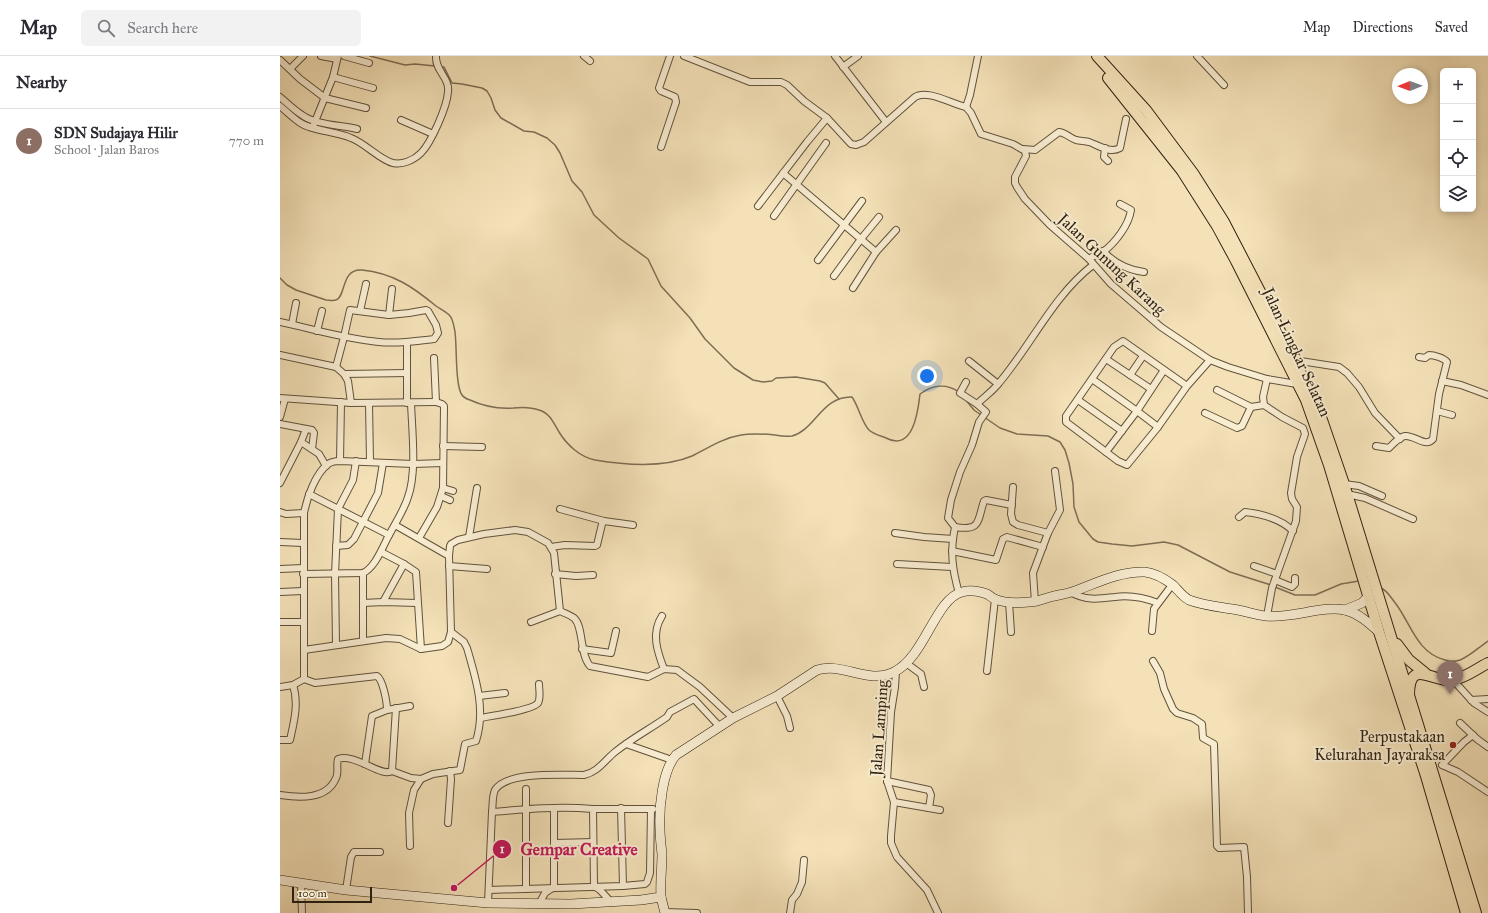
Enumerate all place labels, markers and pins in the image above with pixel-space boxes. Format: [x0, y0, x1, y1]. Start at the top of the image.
pin: 1 [1437, 661, 1463, 694]
place label: Perpustakaan Kelurahan Jayaraksa [1314, 727, 1445, 765]
marker: Perpustakaan Kelurahan Jayaraksa [1448, 740, 1458, 750]
callout: Gempar Creative [492, 834, 645, 863]

